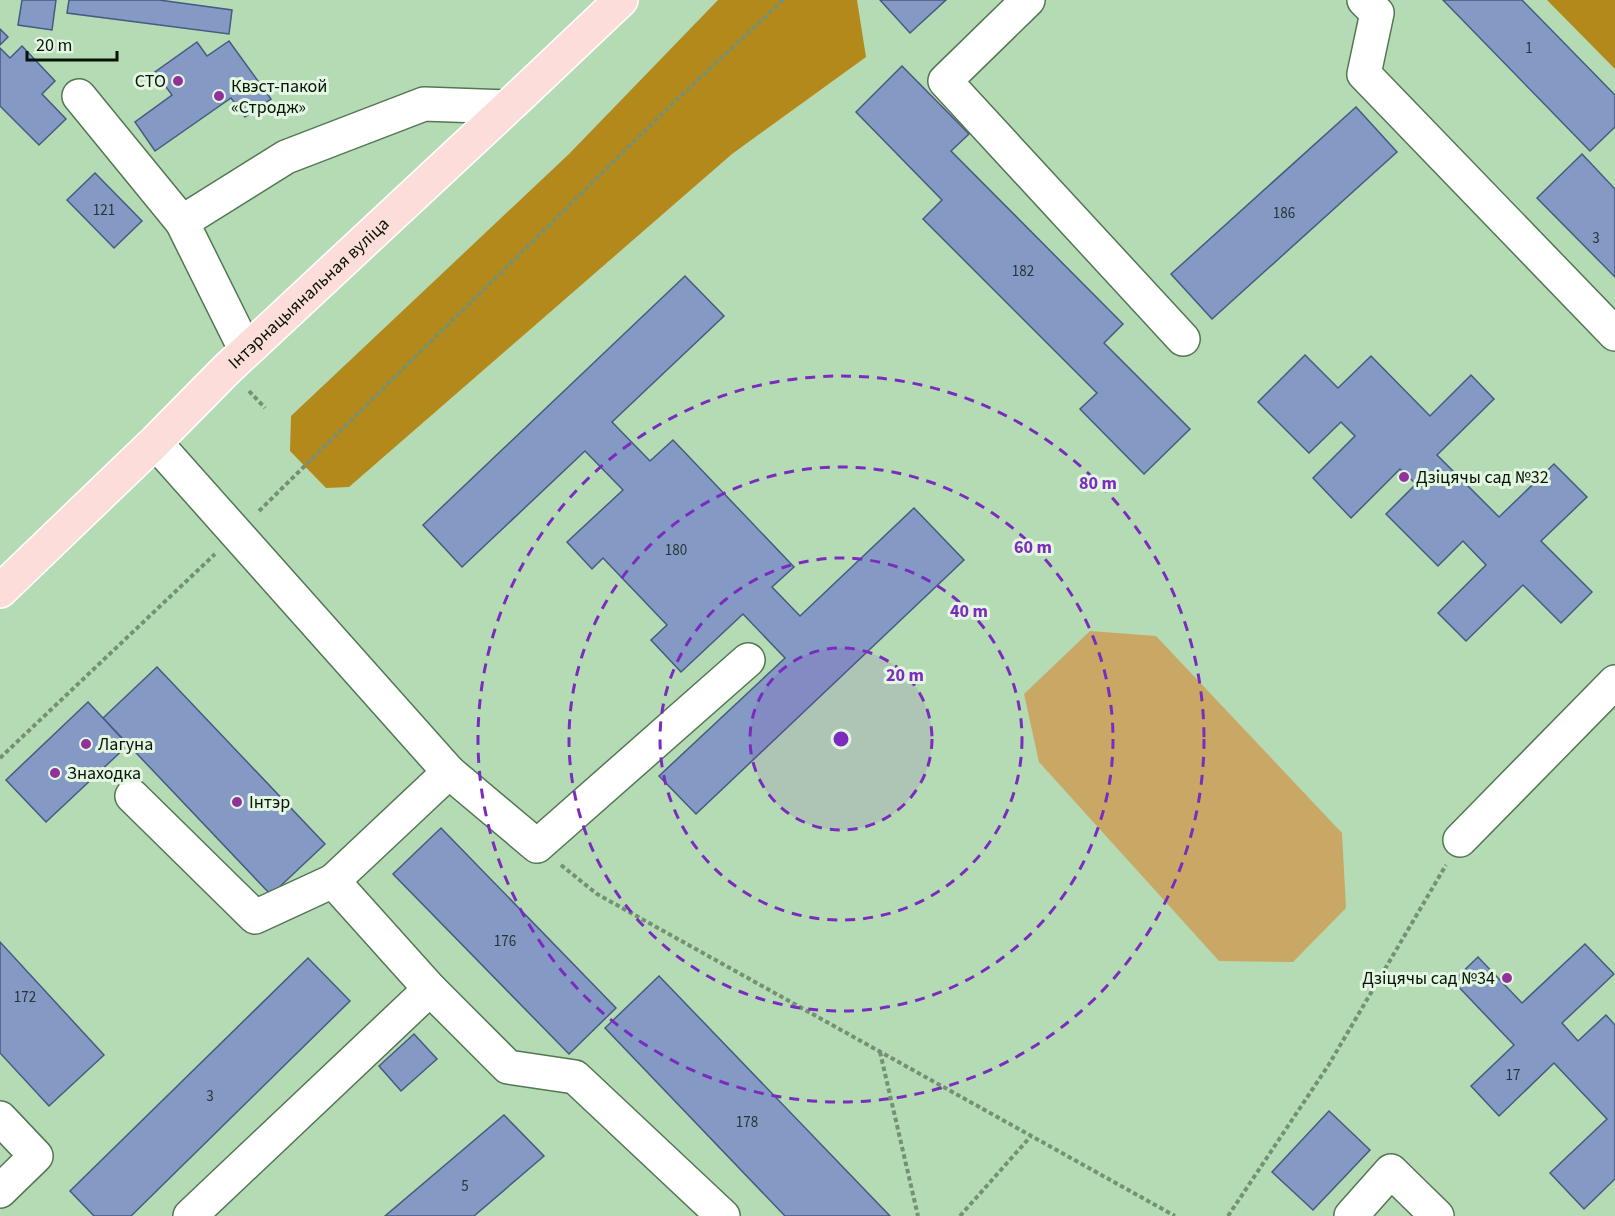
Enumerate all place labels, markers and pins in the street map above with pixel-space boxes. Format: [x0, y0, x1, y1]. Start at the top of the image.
place label: СТО [135, 69, 166, 94]
marker: СТО [171, 74, 185, 88]
place label: Квэст-пакой «Стродж» [231, 74, 328, 120]
marker: Квэст-пакой «Стродж» [212, 89, 226, 103]
place label: Дзіцячы сад №32 [1416, 465, 1549, 490]
marker: Дзіцячы сад №32 [1397, 470, 1411, 484]
centre of rings [831, 729, 851, 749]
place label: Лагуна [98, 732, 153, 757]
marker: Лагуна [79, 737, 93, 751]
place label: Знаходка [67, 761, 141, 786]
marker: Знаходка [48, 766, 62, 780]
place label: Інтэр [249, 790, 290, 815]
marker: Інтэр [230, 795, 244, 809]
place label: Дзіцячы сад №34 [1362, 966, 1495, 991]
marker: Дзіцячы сад №34 [1500, 971, 1514, 985]

